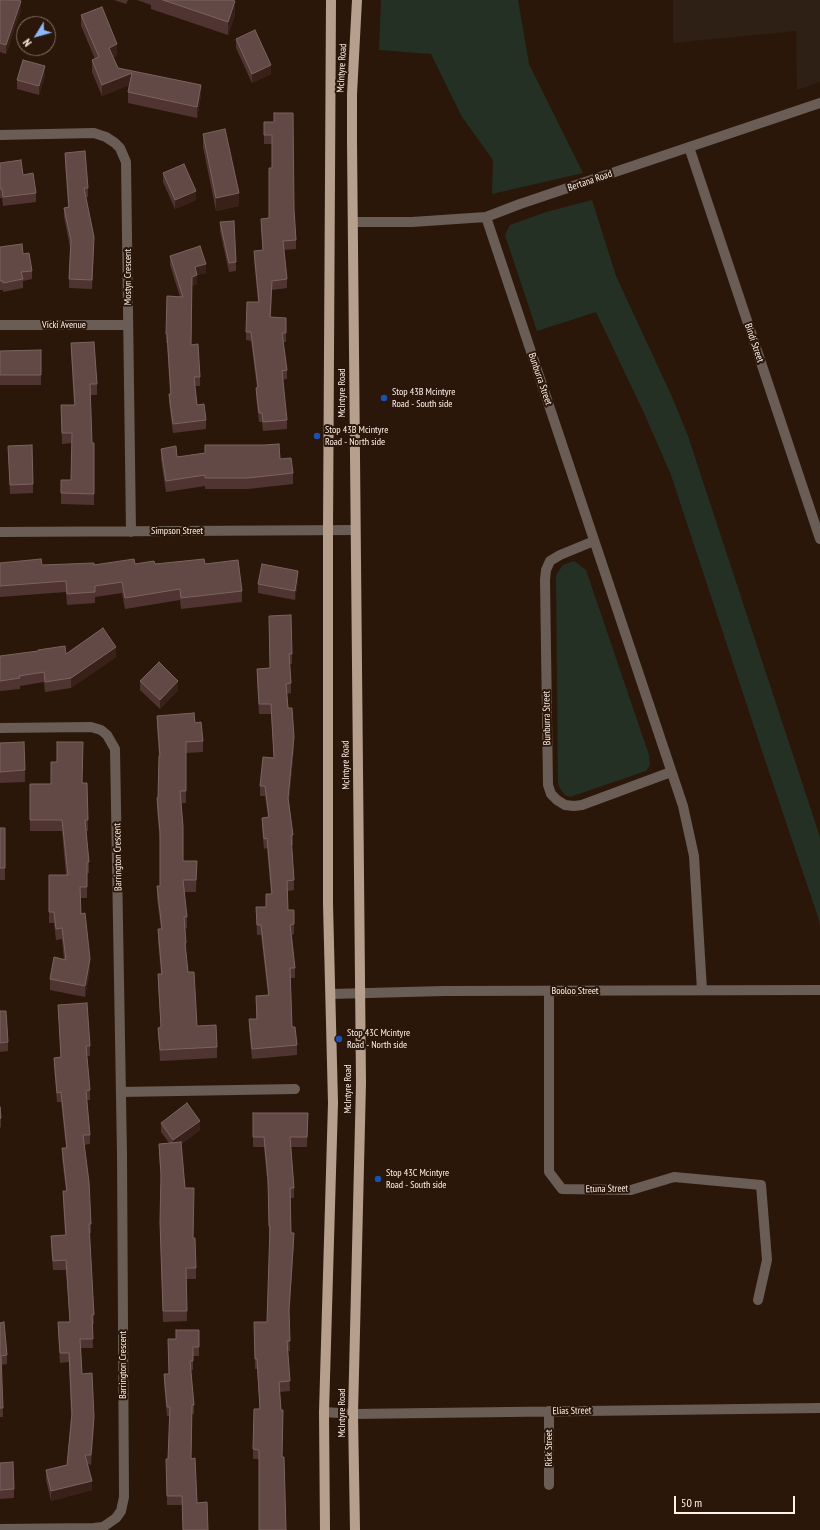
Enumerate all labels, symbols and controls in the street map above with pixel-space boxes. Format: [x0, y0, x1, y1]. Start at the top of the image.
north arrow [16, 16, 56, 56]
text: N [20, 36, 35, 49]
street label: McIntyre Road [335, 43, 349, 93]
street label: Bertana Road [566, 168, 614, 194]
street label: Mostyn Crescent [122, 249, 134, 305]
street label: Vicki Avenue [42, 319, 86, 331]
street label: Bindi Street [742, 322, 766, 364]
street label: Bunburra Street [525, 351, 555, 407]
street label: McIntyre Road [336, 368, 348, 418]
place label: Stop 43B Mcintyre Road - South side [392, 386, 455, 410]
marker: Stop 43B Mcintyre Road - South side [379, 393, 389, 403]
place label: Stop 43B Mcintyre Road - North side [325, 424, 388, 448]
marker: Stop 43B Mcintyre Road - North side [312, 431, 322, 441]
street label: Simpson Street [151, 525, 203, 537]
street label: Bunburra Street [541, 691, 553, 745]
street label: McIntyre Road [340, 740, 352, 790]
street label: Barrington Crescent [111, 823, 125, 891]
street label: Booloo Street [551, 985, 599, 997]
place label: Stop 43C Mcintyre Road - North side [347, 1027, 410, 1050]
marker: Stop 43C Mcintyre Road - North side [334, 1034, 344, 1044]
street label: McIntyre Road [342, 1064, 354, 1114]
place label: Stop 43C Mcintyre Road - South side [386, 1167, 449, 1190]
marker: Stop 43C Mcintyre Road - South side [373, 1174, 383, 1184]
street label: Etuna Street [586, 1183, 628, 1195]
street label: Barrington Crescent [117, 1331, 129, 1399]
street label: McIntyre Road [336, 1388, 348, 1438]
street label: Elias Street [552, 1405, 592, 1417]
street label: Rick Street [543, 1429, 555, 1467]
scale bar [676, 1488, 797, 1514]
text: 50 m [681, 1495, 702, 1510]

